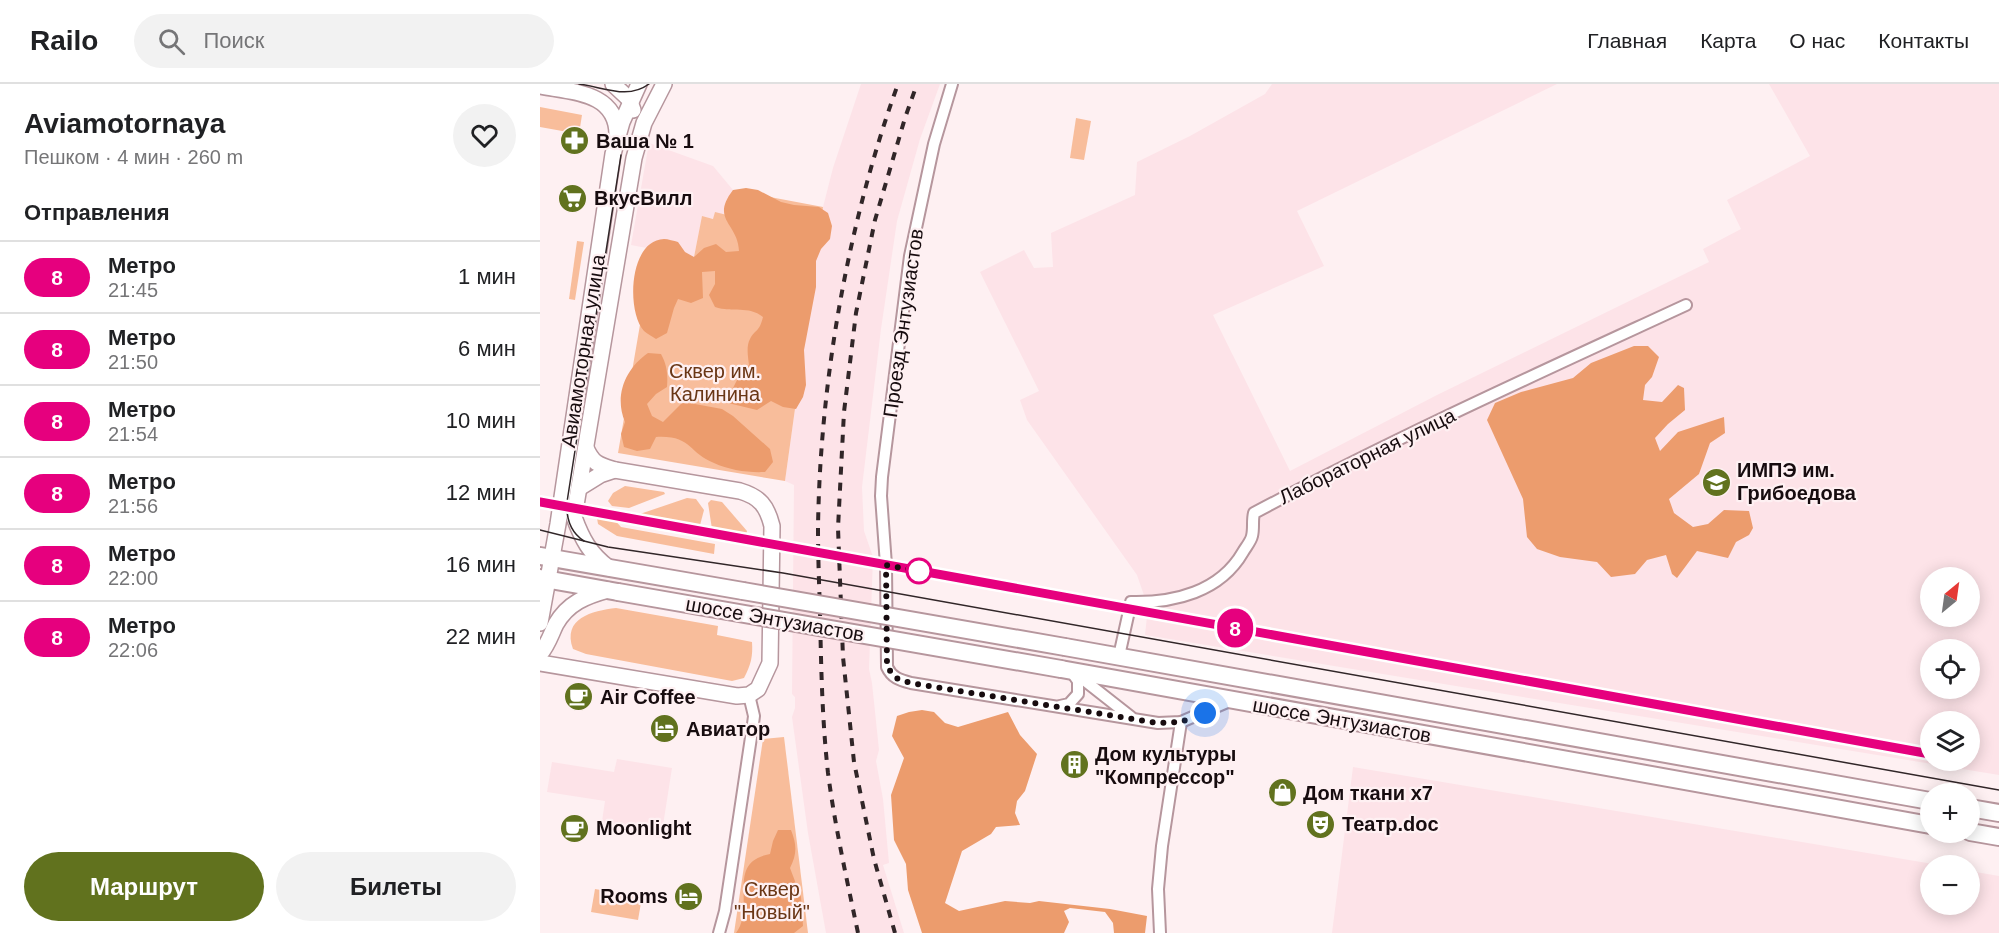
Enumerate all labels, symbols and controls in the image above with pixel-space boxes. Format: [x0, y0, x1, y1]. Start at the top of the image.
search box [134, 14, 554, 68]
text: Railo [30, 25, 98, 56]
icon: search [155, 25, 188, 58]
text: Поиск [203, 28, 264, 53]
text: Главная [1587, 29, 1667, 52]
text: Карта [1700, 29, 1756, 52]
text: О нас [1789, 29, 1845, 52]
text: Контакты [1878, 29, 1969, 52]
button: heart [453, 104, 516, 167]
text: Aviamotornaya [24, 108, 225, 139]
pharmacy icon: Ваша № 1 [559, 125, 591, 157]
place label: Ваша № 1 [596, 130, 694, 152]
text: Пешком · 4 мин · 260 m [24, 146, 243, 168]
supermarket icon: ВкусВилл [557, 182, 589, 214]
place label: ВкусВилл [594, 187, 692, 209]
text: Отправления [24, 200, 170, 225]
street label: Проезд Энтузиастов [879, 227, 927, 419]
street label: Авиамоторная улица [557, 252, 609, 449]
text: Метро [108, 253, 176, 278]
text: 1 мин [458, 264, 516, 289]
text: 8 [51, 266, 63, 289]
text: 21:45 [108, 279, 158, 301]
text: Метро [108, 325, 176, 350]
text: 6 мин [458, 336, 516, 361]
text: 8 [51, 338, 63, 361]
text: 21:50 [108, 351, 158, 373]
park label: Сквер им. Калинина [669, 360, 761, 405]
text: Метро [108, 397, 176, 422]
street label: Лабораторная улица [1275, 403, 1459, 508]
text: 10 мин [446, 408, 516, 433]
text: 8 [51, 410, 63, 433]
text: 21:54 [108, 423, 158, 445]
place label: ИМПЭ им. Грибоедова [1737, 459, 1857, 504]
school or university icon: ИМПЭ им. Грибоедова [1700, 466, 1732, 498]
text: Метро [108, 469, 176, 494]
text: 12 мин [446, 480, 516, 505]
text: 8 [51, 482, 63, 505]
text: 21:56 [108, 495, 158, 517]
text: Метро [108, 541, 176, 566]
text: 16 мин [446, 552, 516, 577]
text: 8 [51, 554, 63, 577]
unlabelled marker [906, 558, 932, 584]
text: 22:00 [108, 567, 158, 589]
north arrow [1920, 567, 1980, 627]
map controls [1920, 567, 1980, 915]
street label: шоссе Энтузиастов [684, 592, 866, 646]
line badge: 8 [1216, 608, 1254, 648]
text: Метро [108, 613, 176, 638]
text: 8 [1229, 617, 1241, 640]
text: 22 мин [446, 624, 516, 649]
text: 8 [51, 626, 63, 649]
text: 22:06 [108, 639, 158, 661]
button: locate [1920, 639, 1980, 699]
cafe icon: Air Coffee [563, 681, 595, 713]
place label: Air Coffee [600, 686, 696, 708]
street label: шоссе Энтузиастов [1251, 693, 1433, 747]
your location [1190, 698, 1220, 728]
button: layers [1920, 711, 1980, 771]
hotel icon: Авиатор [649, 713, 681, 745]
place label: Авиатор [686, 718, 770, 740]
place label: Дом культуры "Компрессор" [1095, 743, 1236, 788]
building icon: Дом культуры "Компрессор" [1058, 749, 1090, 781]
shop icon: Дом ткани x7 [1266, 777, 1298, 809]
place label: Дом ткани x7 [1303, 782, 1433, 804]
button: + [1920, 783, 1980, 843]
theatre icon: Театр.doc [1305, 808, 1337, 840]
cafe icon: Moonlight [559, 812, 591, 844]
place label: Театр.doc [1342, 813, 1439, 835]
place label: Moonlight [596, 817, 692, 839]
button: Маршрут [24, 852, 264, 921]
button: Билеты [276, 852, 516, 921]
button: − [1920, 855, 1980, 915]
park label: Сквер "Новый" [734, 878, 810, 923]
hotel icon: Rooms [673, 880, 705, 912]
place label: Rooms [600, 885, 668, 907]

